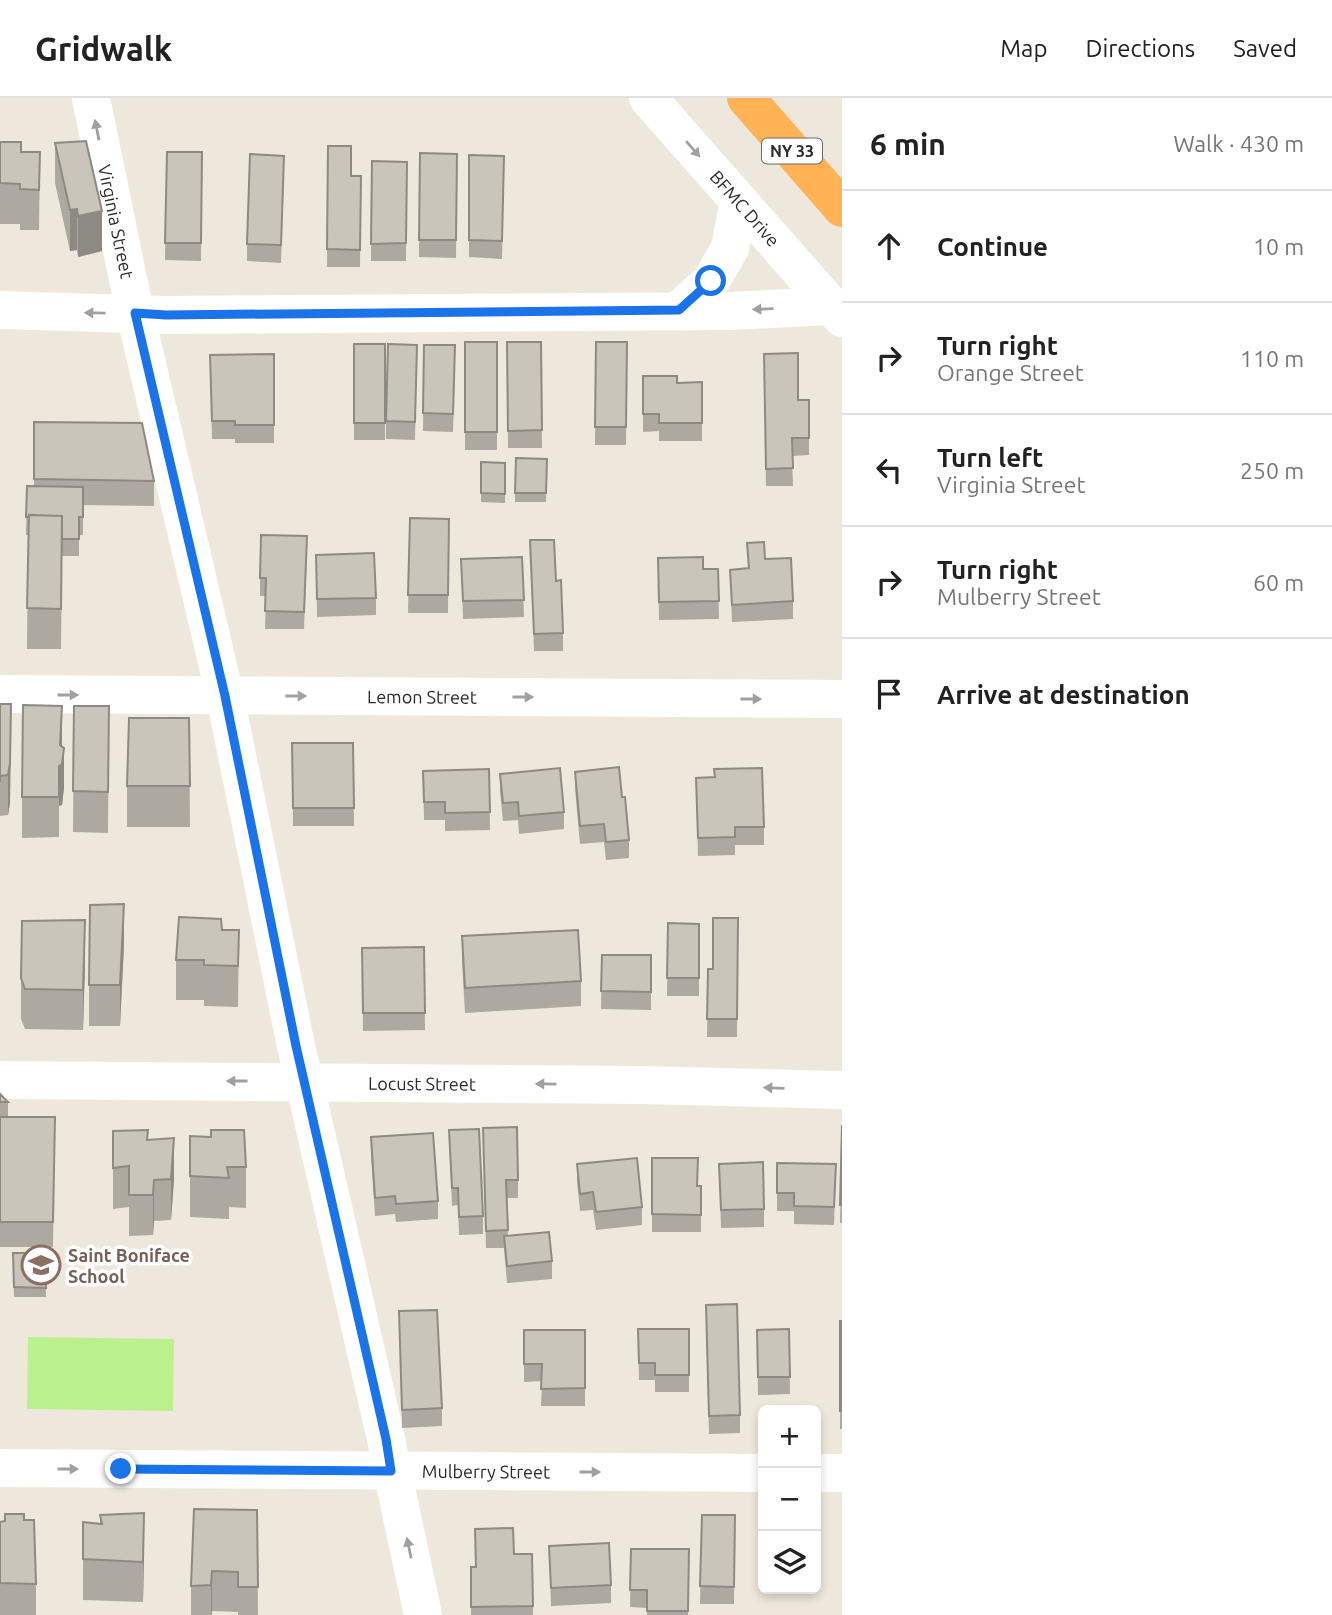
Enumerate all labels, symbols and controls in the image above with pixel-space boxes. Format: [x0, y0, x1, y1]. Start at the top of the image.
text: Gridwalk [35, 30, 172, 67]
text: Map [1000, 35, 1047, 62]
text: Directions [1085, 35, 1195, 62]
text: Saved [1233, 35, 1297, 62]
one-way arrow [92, 119, 103, 141]
text: 6 min [870, 127, 946, 161]
text: Walk · 430 m [1173, 131, 1304, 156]
road number: NY 33 [762, 138, 822, 164]
one-way arrow [685, 140, 701, 158]
street label: Virginia Street [95, 162, 138, 280]
street label: BFMC Drive [707, 166, 784, 250]
icon: ahead [870, 227, 908, 265]
text: Continue [937, 232, 1048, 261]
text: 10 m [1253, 234, 1304, 259]
route start [695, 265, 726, 296]
one-way arrow [752, 304, 774, 315]
one-way arrow [83, 307, 105, 318]
text: Turn right [937, 331, 1058, 360]
icon: right [870, 339, 908, 377]
text: 110 m [1240, 346, 1304, 371]
text: Orange Street [937, 360, 1084, 385]
text: Turn left [937, 443, 1043, 472]
icon: left [870, 451, 908, 489]
text: 250 m [1240, 458, 1304, 483]
text: Virginia Street [937, 472, 1085, 497]
text: Turn right [937, 555, 1058, 584]
icon: right [870, 563, 908, 601]
text: 60 m [1253, 570, 1304, 595]
text: Mulberry Street [937, 584, 1101, 609]
icon: arrive [870, 675, 908, 713]
text: Arrive at destination [937, 680, 1190, 709]
street label: Lemon Street [367, 686, 477, 707]
one-way arrow [57, 689, 79, 701]
one-way arrow [285, 690, 307, 702]
one-way arrow [512, 692, 534, 703]
one-way arrow [740, 693, 762, 705]
street label: Locust Street [368, 1073, 476, 1094]
one-way arrow [226, 1075, 248, 1087]
one-way arrow [535, 1078, 557, 1090]
one-way arrow [763, 1083, 785, 1094]
school or university icon: Saint Boniface School [20, 1244, 62, 1286]
place label: Saint Boniface School [68, 1245, 190, 1286]
map controls [758, 1405, 821, 1594]
button: + [758, 1405, 821, 1468]
route end [105, 1453, 136, 1484]
street label: Mulberry Street [422, 1461, 550, 1482]
one-way arrow [57, 1463, 79, 1475]
one-way arrow [579, 1466, 601, 1478]
button: − [758, 1468, 821, 1531]
button: layers [758, 1531, 821, 1594]
one-way arrow [403, 1537, 414, 1559]

